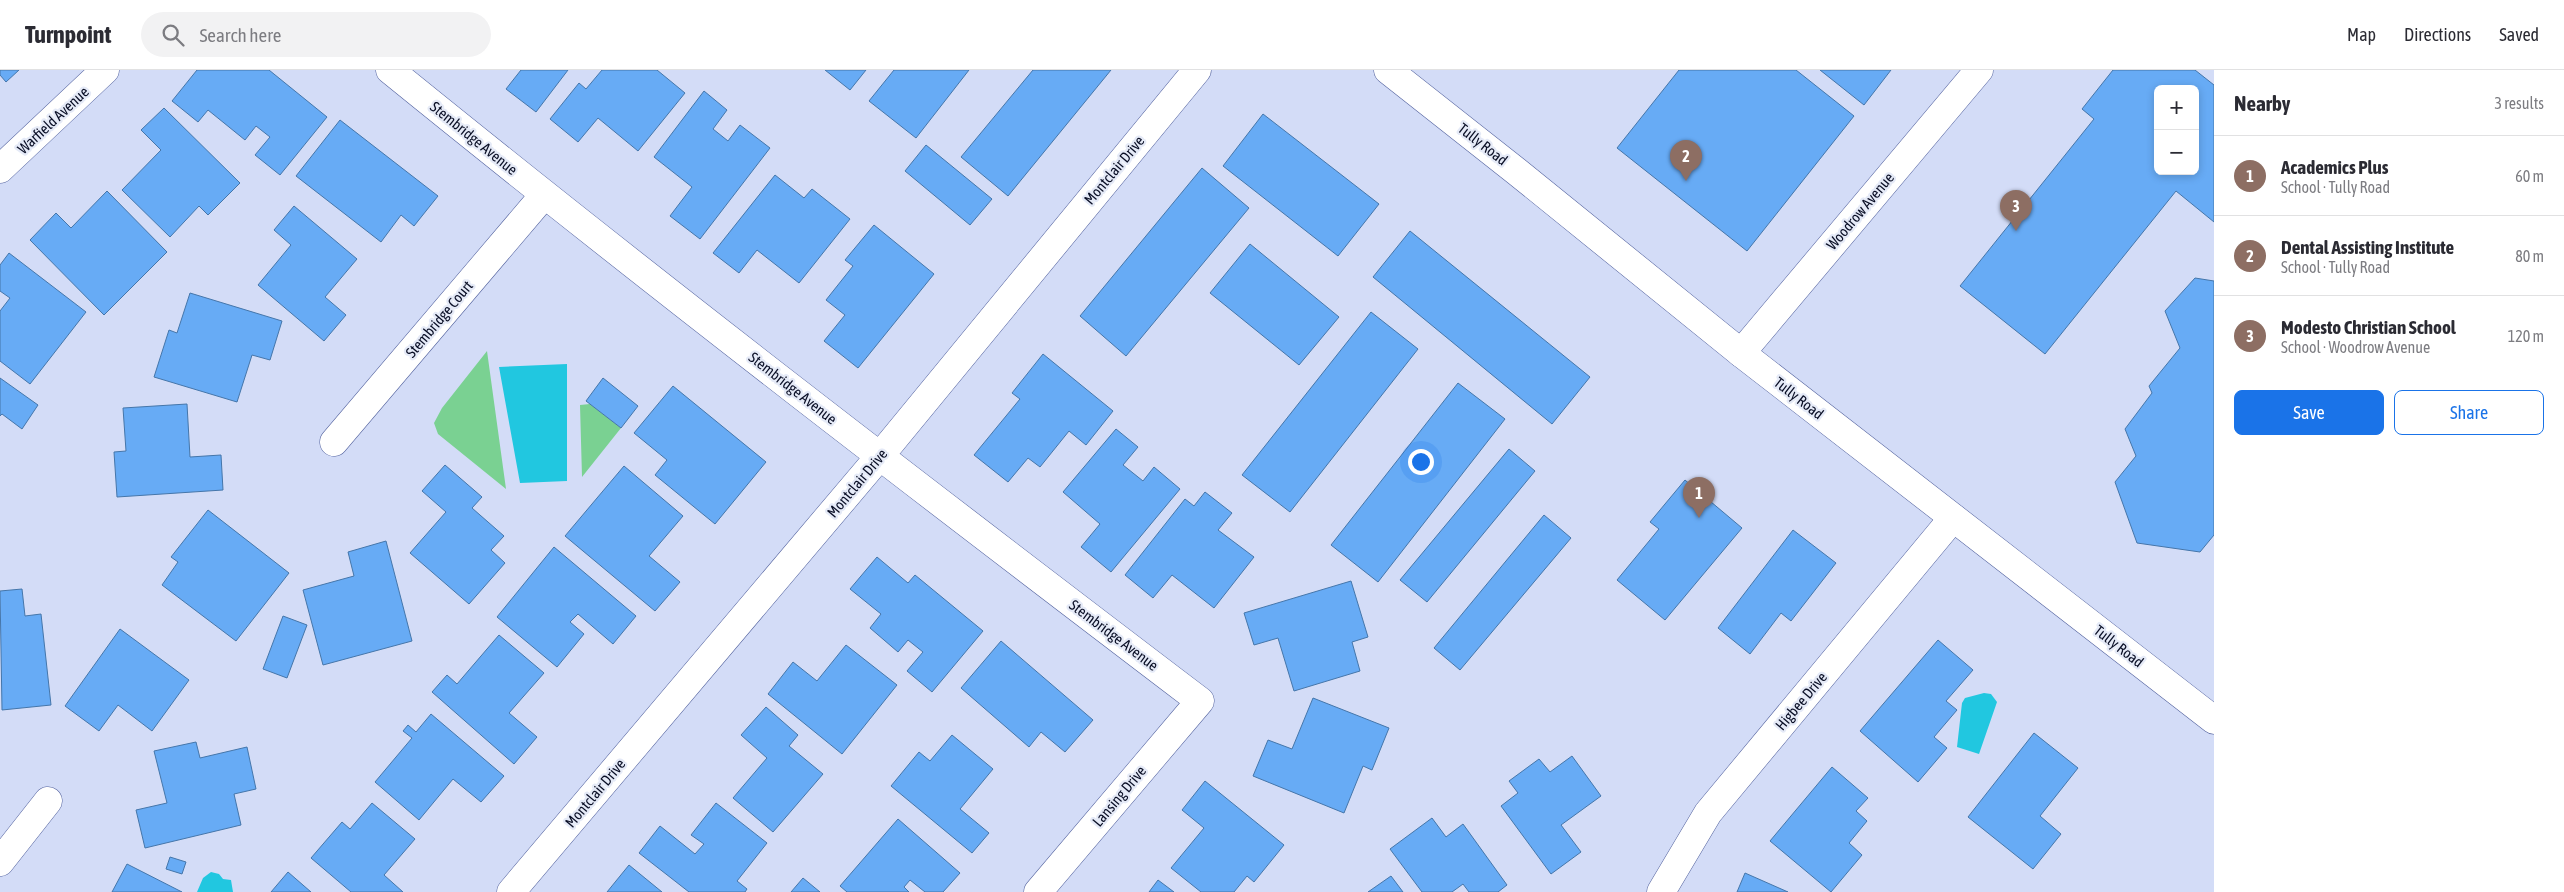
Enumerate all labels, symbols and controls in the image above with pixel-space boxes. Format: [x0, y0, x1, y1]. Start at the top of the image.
search box [141, 12, 491, 57]
text: Turnpoint [25, 21, 111, 48]
icon: search [159, 21, 187, 49]
text: Search here [199, 24, 281, 46]
text: Map [2347, 24, 2376, 45]
text: Directions [2404, 24, 2471, 45]
text: Saved [2499, 24, 2539, 45]
street label: Warfield Avenue [14, 83, 92, 157]
map controls [2154, 85, 2199, 175]
button: + [2154, 85, 2199, 130]
text: Nearby [2234, 91, 2290, 115]
text: 3 results [2494, 94, 2544, 112]
street label: Stembridge Avenue [427, 98, 521, 178]
street label: Tully Road [1455, 120, 1511, 168]
button: − [2154, 130, 2199, 175]
street label: Montclair Drive [1080, 132, 1148, 208]
pin: 2 [1670, 140, 1702, 181]
text: Academics Plus [2281, 156, 2388, 178]
text: 1 [2246, 167, 2254, 185]
text: 60 m [2515, 167, 2544, 185]
street label: Woodrow Avenue [1823, 169, 1897, 253]
text: School · Tully Road [2281, 178, 2390, 196]
pin: 3 [2000, 190, 2032, 231]
text: Dental Assisting Institute [2281, 236, 2454, 258]
text: 2 [2246, 247, 2254, 265]
text: 80 m [2515, 247, 2544, 265]
text: School · Tully Road [2281, 258, 2390, 276]
street label: Stembridge Court [402, 277, 476, 361]
text: Modesto Christian School [2281, 316, 2456, 338]
text: 3 [2246, 327, 2254, 345]
text: 120 m [2508, 327, 2544, 345]
text: School · Woodrow Avenue [2281, 338, 2430, 356]
street label: Stembridge Avenue [746, 348, 840, 428]
street label: Tully Road [1771, 374, 1827, 422]
button: Save [2234, 390, 2384, 435]
button: Share [2394, 390, 2544, 435]
street label: Montclair Drive [823, 445, 891, 521]
your location [1408, 449, 1434, 475]
pin: 1 [1683, 477, 1715, 518]
street label: Stembridge Avenue [1066, 596, 1162, 674]
street label: Tully Road [2091, 622, 2147, 670]
street label: Higbee Drive [1772, 668, 1830, 733]
street label: Montclair Drive [561, 755, 629, 831]
street label: Lansing Drive [1089, 762, 1149, 830]

